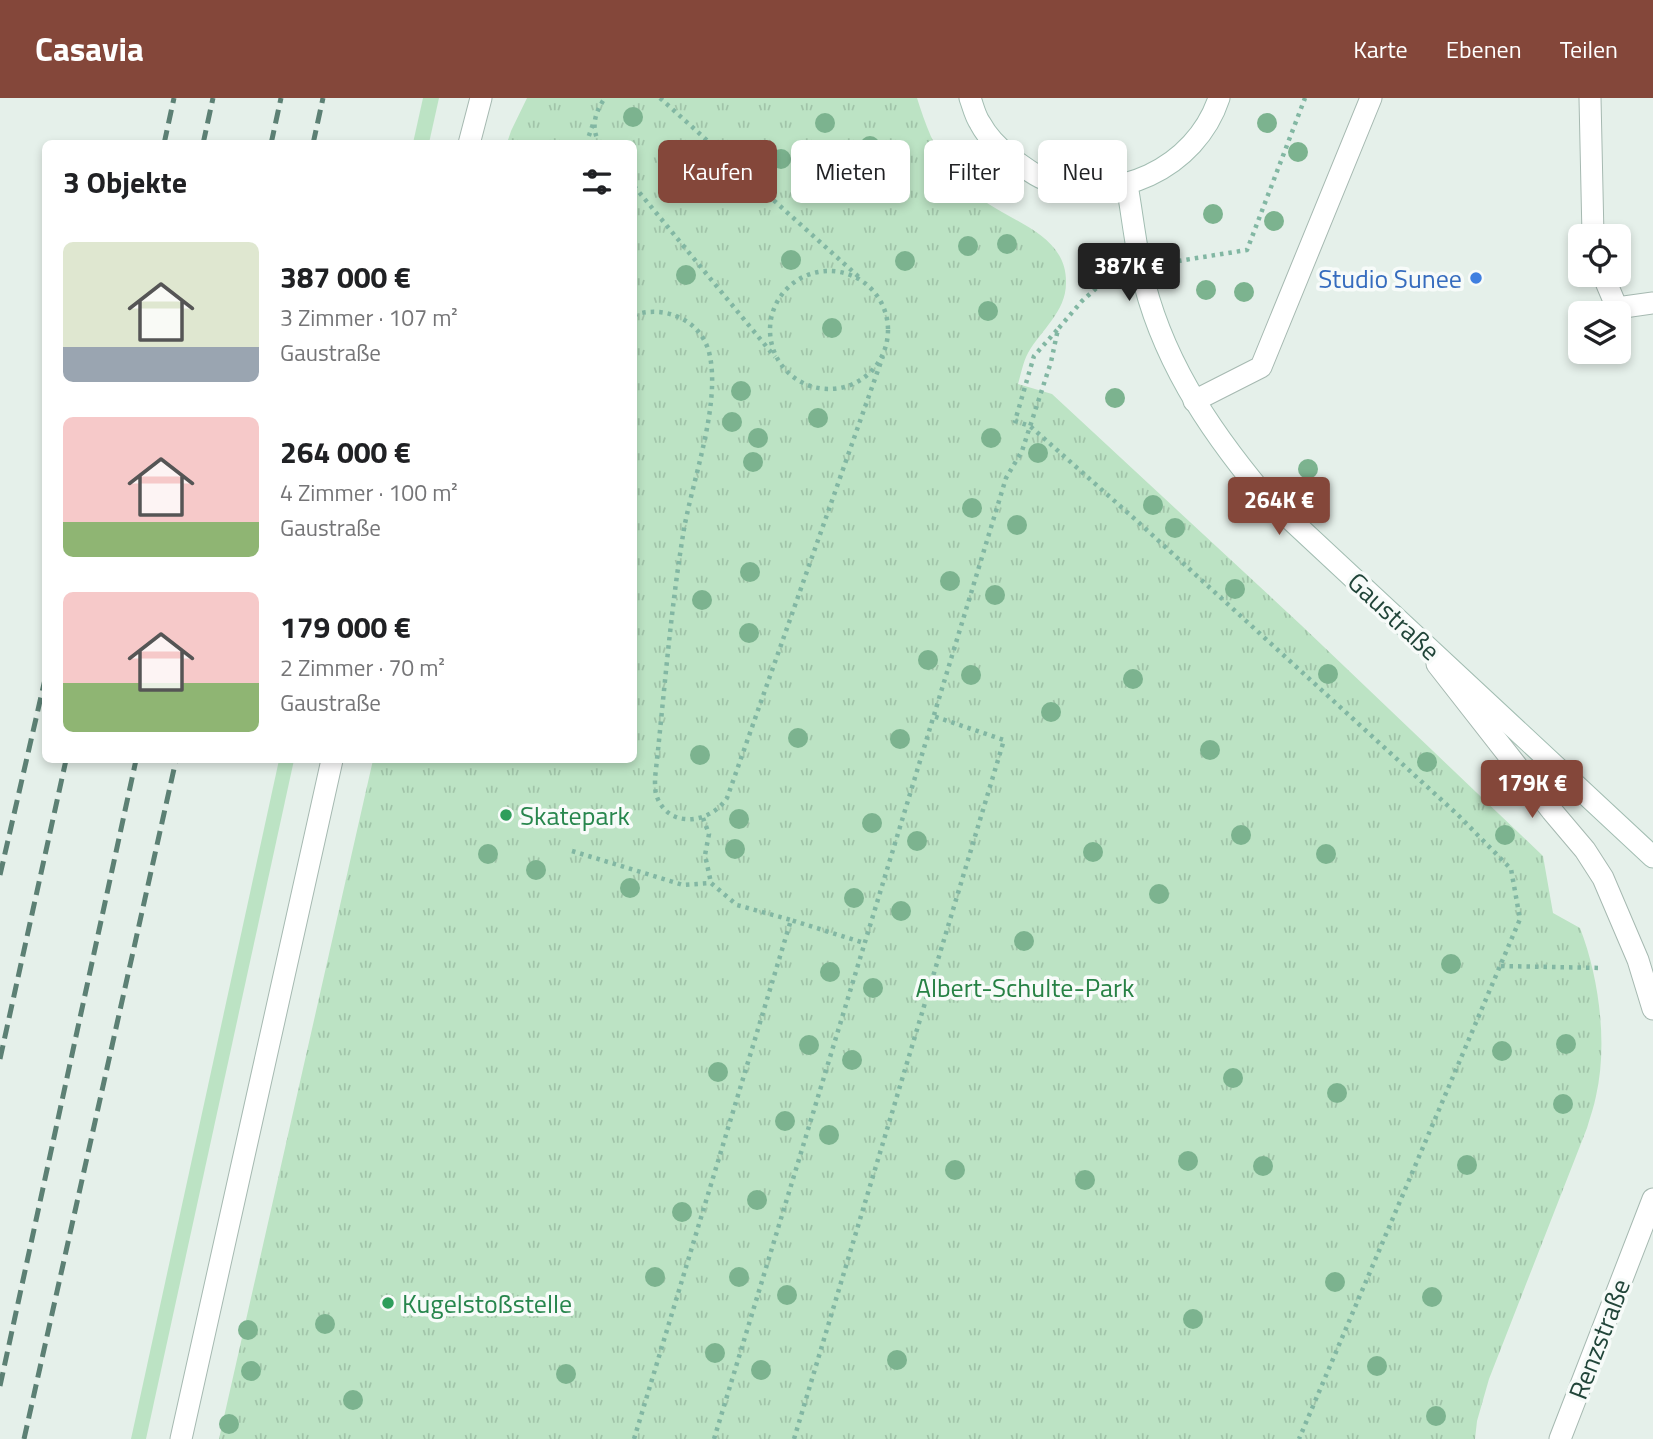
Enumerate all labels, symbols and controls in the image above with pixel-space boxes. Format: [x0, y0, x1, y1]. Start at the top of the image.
text: Casavia [35, 24, 144, 74]
text: Karte [1353, 31, 1408, 67]
text: Ebenen [1446, 31, 1522, 67]
text: Teilen [1560, 31, 1618, 67]
chip: Kaufen [658, 140, 777, 203]
chip: Mieten [791, 140, 910, 203]
chip: Filter [924, 140, 1024, 203]
chip: Neu [1038, 140, 1127, 203]
text: 3 Objekte [63, 159, 187, 205]
icon: filters [578, 163, 616, 201]
map controls [1568, 224, 1631, 364]
button: locate [1568, 224, 1631, 287]
pin: 387K € [1072, 244, 1186, 303]
text: 387K € [1094, 248, 1164, 283]
text: 387 000 € [280, 254, 411, 300]
place label: Studio Sunee [1318, 259, 1462, 298]
icon: home [119, 270, 203, 354]
marker: Studio Sunee [1468, 270, 1484, 286]
text: 3 Zimmer · 107 m² [280, 300, 458, 335]
button: layers [1568, 301, 1631, 364]
text: Gaustraße [280, 335, 381, 370]
text: 264 000 € [280, 429, 411, 475]
icon: home [119, 445, 203, 529]
text: 4 Zimmer · 100 m² [280, 475, 458, 510]
pin: 264K € [1222, 478, 1336, 537]
text: 264K € [1244, 482, 1314, 517]
text: Gaustraße [280, 510, 381, 545]
street label: Gaustraße [1339, 563, 1449, 669]
text: 179 000 € [280, 604, 411, 650]
icon: home [119, 620, 203, 704]
text: 2 Zimmer · 70 m² [280, 650, 445, 685]
text: Gaustraße [280, 685, 381, 720]
pin: 179K € [1475, 760, 1589, 820]
text: 179K € [1497, 765, 1567, 800]
place label: Skatepark [520, 796, 630, 835]
marker: Skatepark [498, 807, 514, 823]
park label: Albert-Schulte-Park [915, 968, 1135, 1007]
street label: Renzstraße [1558, 1273, 1640, 1405]
place label: Kugelstoßstelle [402, 1284, 572, 1323]
marker: Kugelstoßstelle [380, 1295, 396, 1311]

